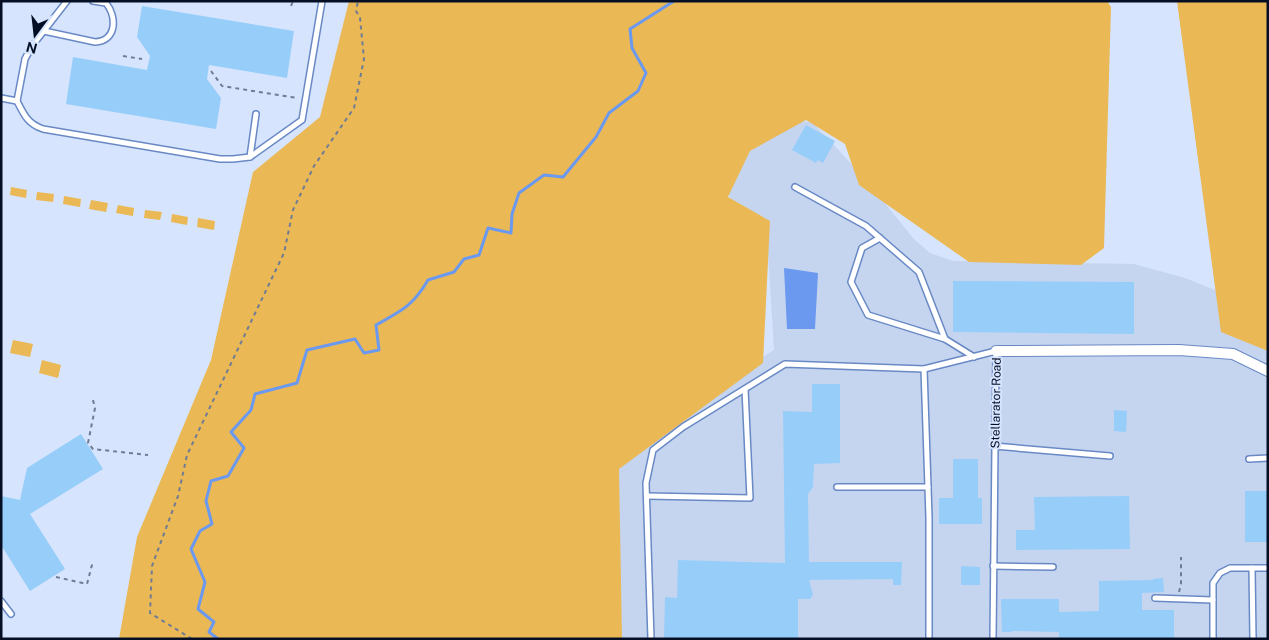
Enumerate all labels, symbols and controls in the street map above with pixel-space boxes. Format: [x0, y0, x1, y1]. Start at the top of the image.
north arrow [10, 10, 60, 60]
text: N [24, 38, 39, 57]
street label: Stellarator Road [988, 357, 1004, 449]

